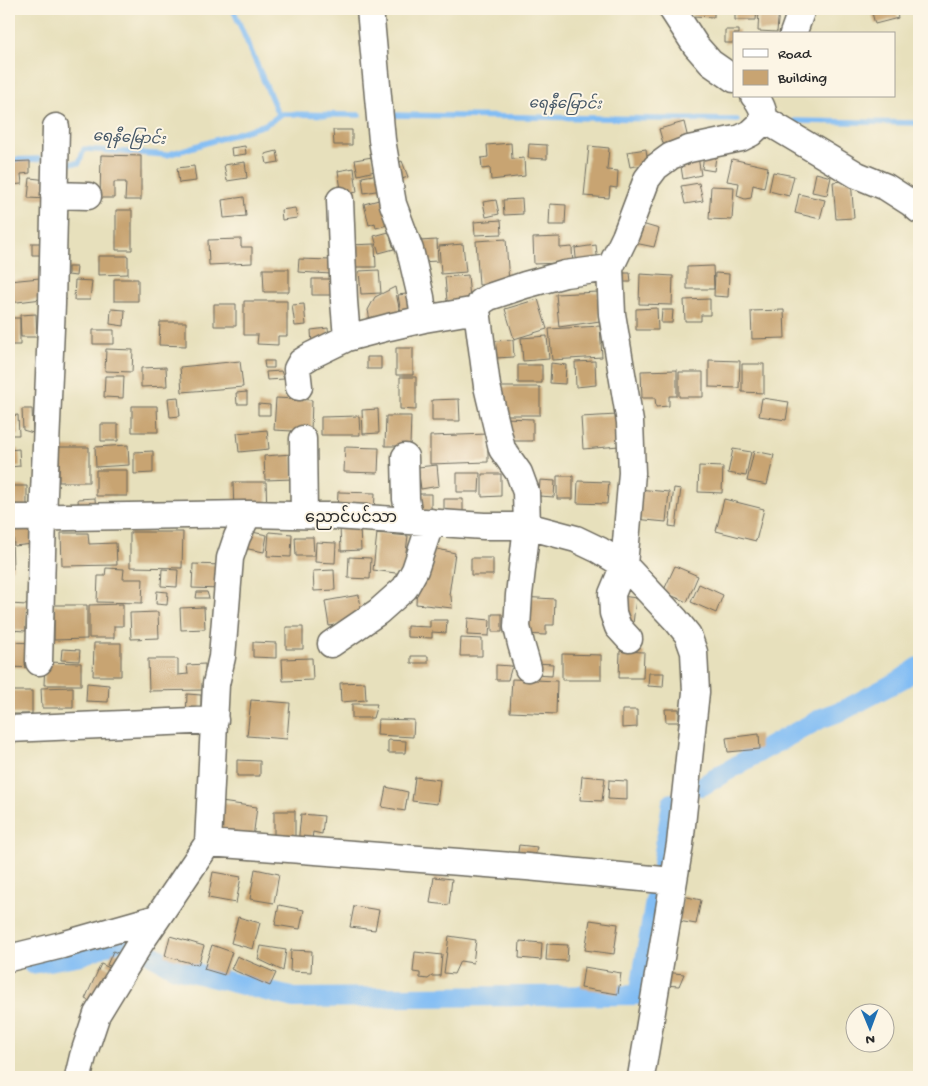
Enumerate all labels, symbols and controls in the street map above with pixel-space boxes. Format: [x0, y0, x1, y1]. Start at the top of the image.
legend [733, 32, 896, 98]
text: Road [778, 46, 812, 64]
text: Building [777, 70, 827, 88]
water label: ရေနီမြောင်း [528, 91, 602, 116]
water label: ရေနီမြောင်း [92, 124, 167, 151]
district label: ညောင်ပင်သာ [305, 505, 397, 530]
north arrow [846, 1004, 896, 1054]
text: N [865, 1030, 875, 1047]

